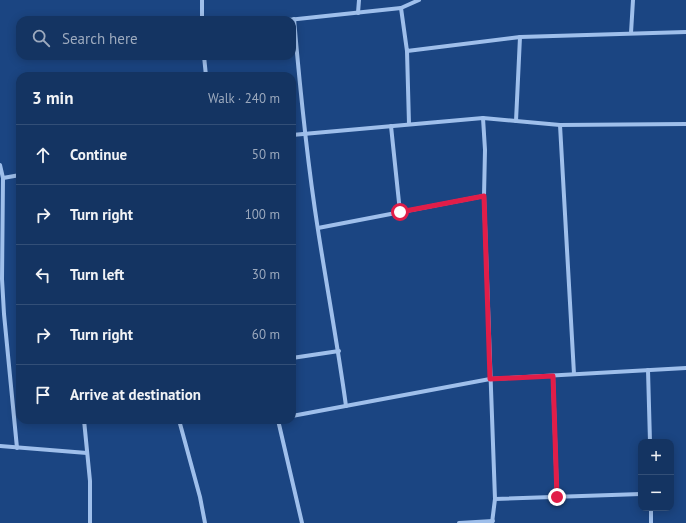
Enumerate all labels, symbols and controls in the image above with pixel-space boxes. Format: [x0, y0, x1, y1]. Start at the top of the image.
search box [16, 16, 296, 60]
icon: search [30, 27, 52, 49]
text: Search here [62, 29, 138, 48]
text: 3 min [32, 87, 73, 109]
text: Walk · 240 m [208, 90, 280, 107]
icon: ahead [32, 144, 54, 166]
text: Continue [70, 145, 127, 164]
text: 50 m [252, 146, 280, 163]
route start [391, 203, 409, 221]
icon: right [32, 204, 54, 226]
text: Turn right [70, 205, 133, 224]
text: 100 m [245, 206, 280, 223]
icon: left [32, 264, 54, 286]
text: Turn left [70, 265, 124, 284]
text: 30 m [252, 266, 280, 283]
icon: right [32, 324, 54, 346]
text: Turn right [70, 325, 133, 344]
text: 60 m [252, 326, 280, 343]
icon: arrive [32, 384, 54, 406]
text: Arrive at destination [70, 385, 201, 404]
map controls [638, 439, 674, 511]
button: + [638, 439, 674, 475]
button: − [638, 475, 674, 511]
route end [548, 488, 566, 506]

